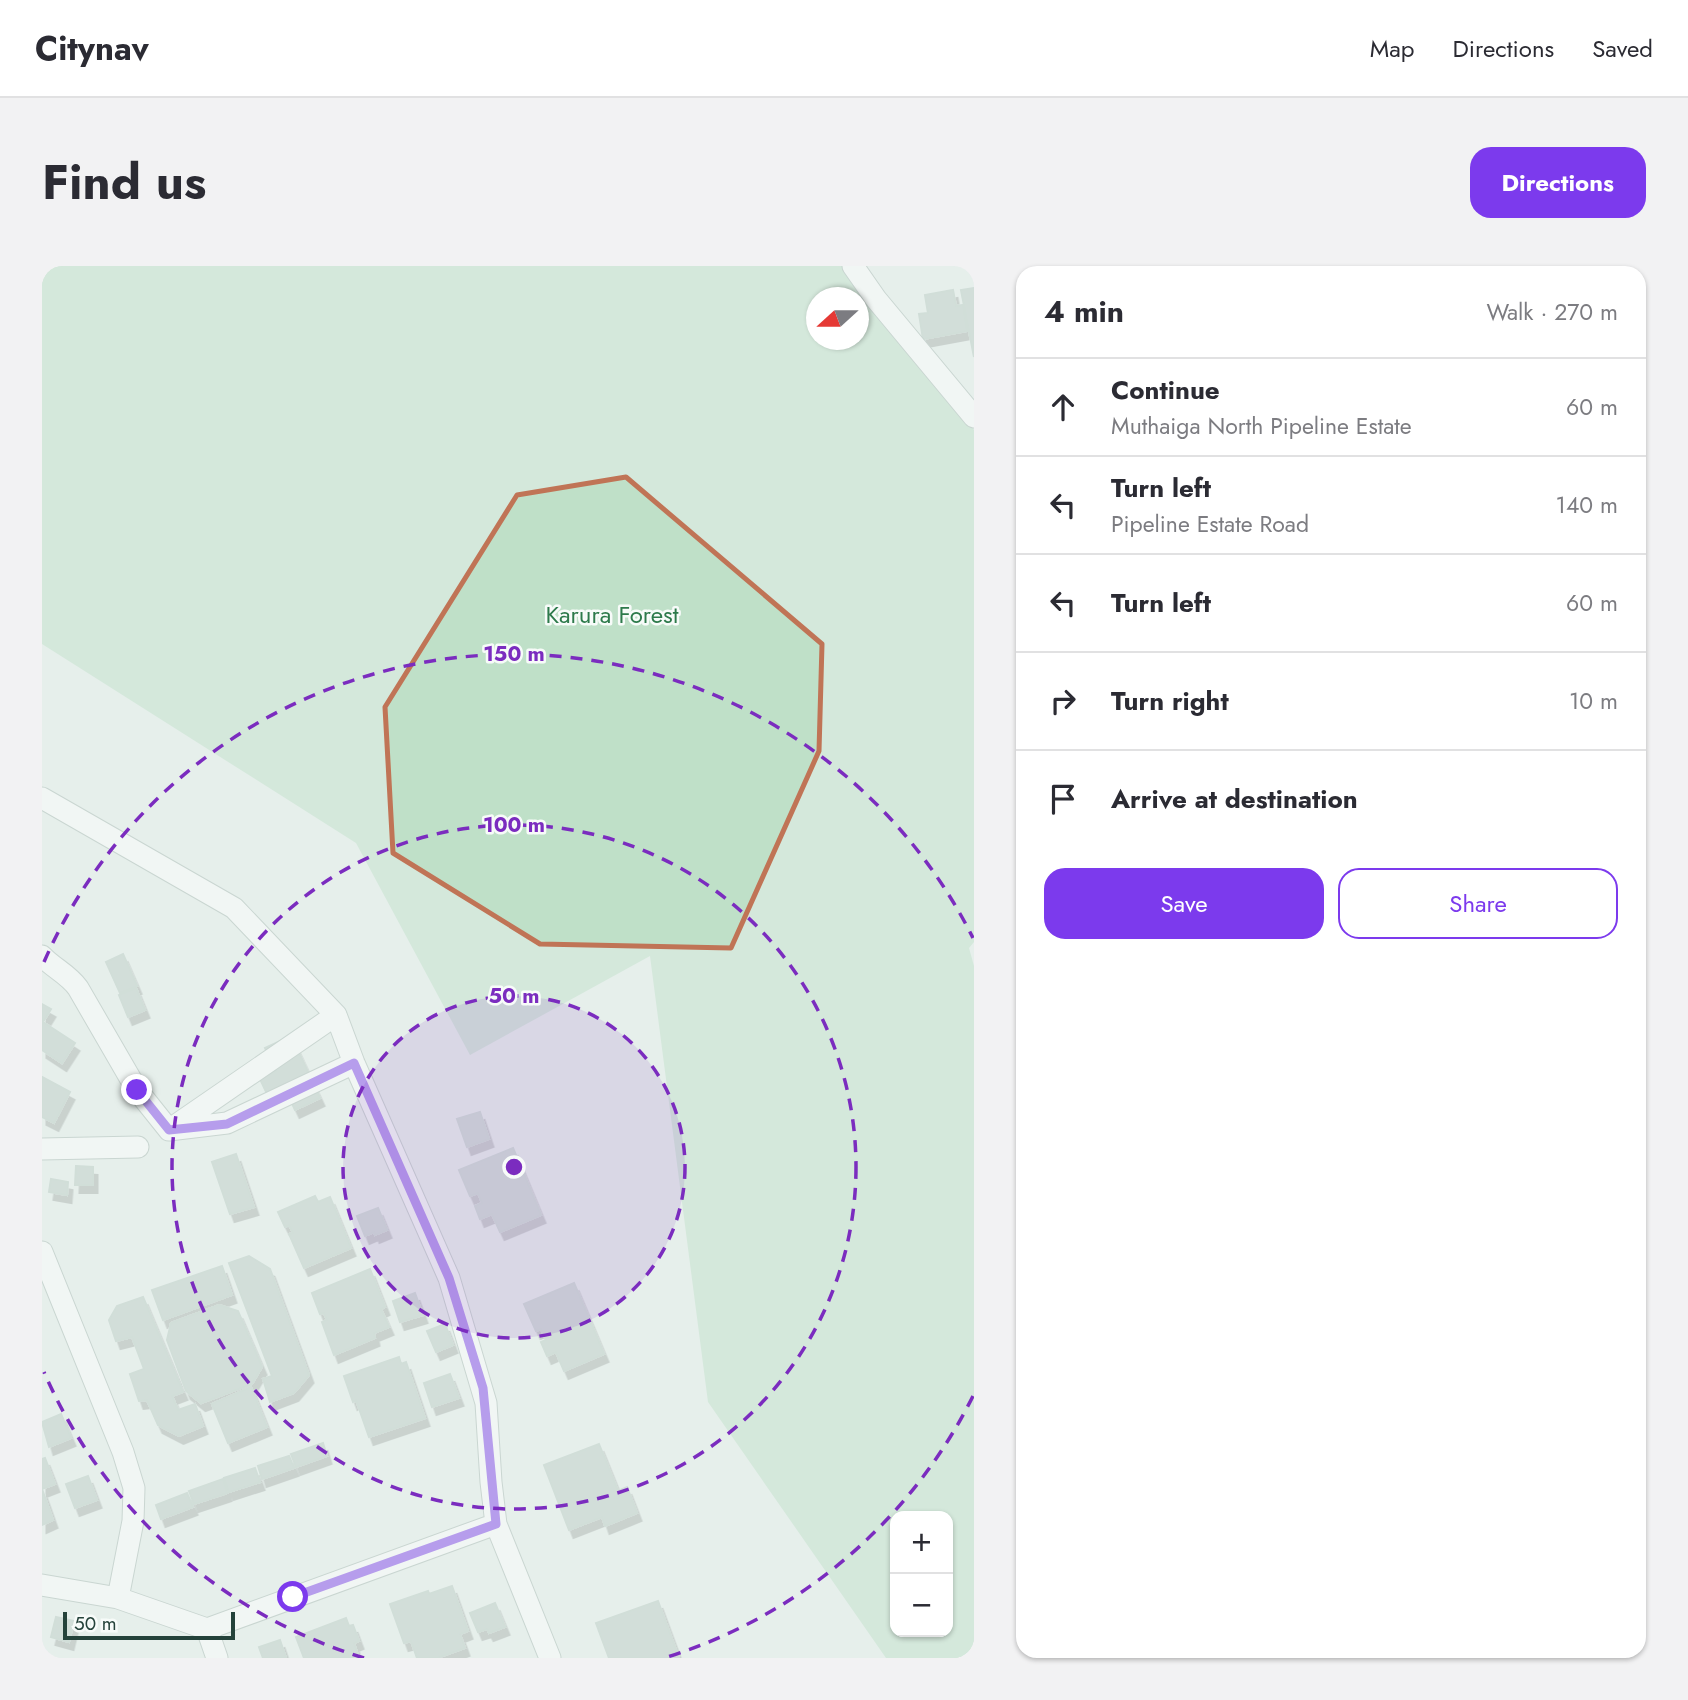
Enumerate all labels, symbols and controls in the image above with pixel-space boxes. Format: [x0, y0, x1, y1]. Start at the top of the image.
text: Citynav [35, 25, 149, 72]
text: Map [1370, 31, 1415, 66]
text: Directions [1453, 31, 1554, 66]
text: Saved [1592, 31, 1653, 66]
text: Find us [42, 147, 206, 217]
button: Directions [1470, 147, 1646, 218]
north arrow [806, 287, 869, 350]
text: 4 min [1044, 290, 1124, 333]
text: Walk · 270 m [1487, 295, 1618, 329]
text: Continue [1111, 371, 1220, 409]
icon: ahead [1044, 388, 1082, 426]
text: 60 m [1566, 390, 1618, 424]
text: Muthaiga North Pipeline Estate [1111, 409, 1412, 443]
text: Turn left [1111, 469, 1211, 507]
icon: left [1044, 486, 1082, 524]
text: 140 m [1556, 488, 1618, 522]
text: Pipeline Estate Road [1111, 507, 1309, 541]
icon: left [1044, 584, 1082, 622]
text: Turn left [1111, 584, 1211, 622]
text: 60 m [1566, 586, 1618, 620]
park label: Karura Forest [546, 597, 679, 632]
text: 150 m [483, 639, 545, 669]
icon: right [1044, 682, 1082, 720]
text: Turn right [1111, 682, 1229, 720]
text: 10 m [1569, 684, 1618, 718]
icon: arrive [1044, 780, 1082, 818]
text: Arrive at destination [1111, 780, 1358, 818]
text: 100 m [483, 810, 545, 840]
button: Save [1044, 868, 1324, 939]
button: Share [1338, 868, 1618, 939]
text: 50 m [489, 981, 539, 1011]
route end [121, 1074, 152, 1105]
centre of rings [502, 1155, 526, 1179]
map controls [890, 1511, 953, 1637]
button: + [890, 1511, 953, 1574]
button: − [890, 1574, 953, 1637]
route start [277, 1581, 308, 1612]
scale bar [63, 1609, 234, 1641]
text: 50 m [74, 1610, 117, 1637]

